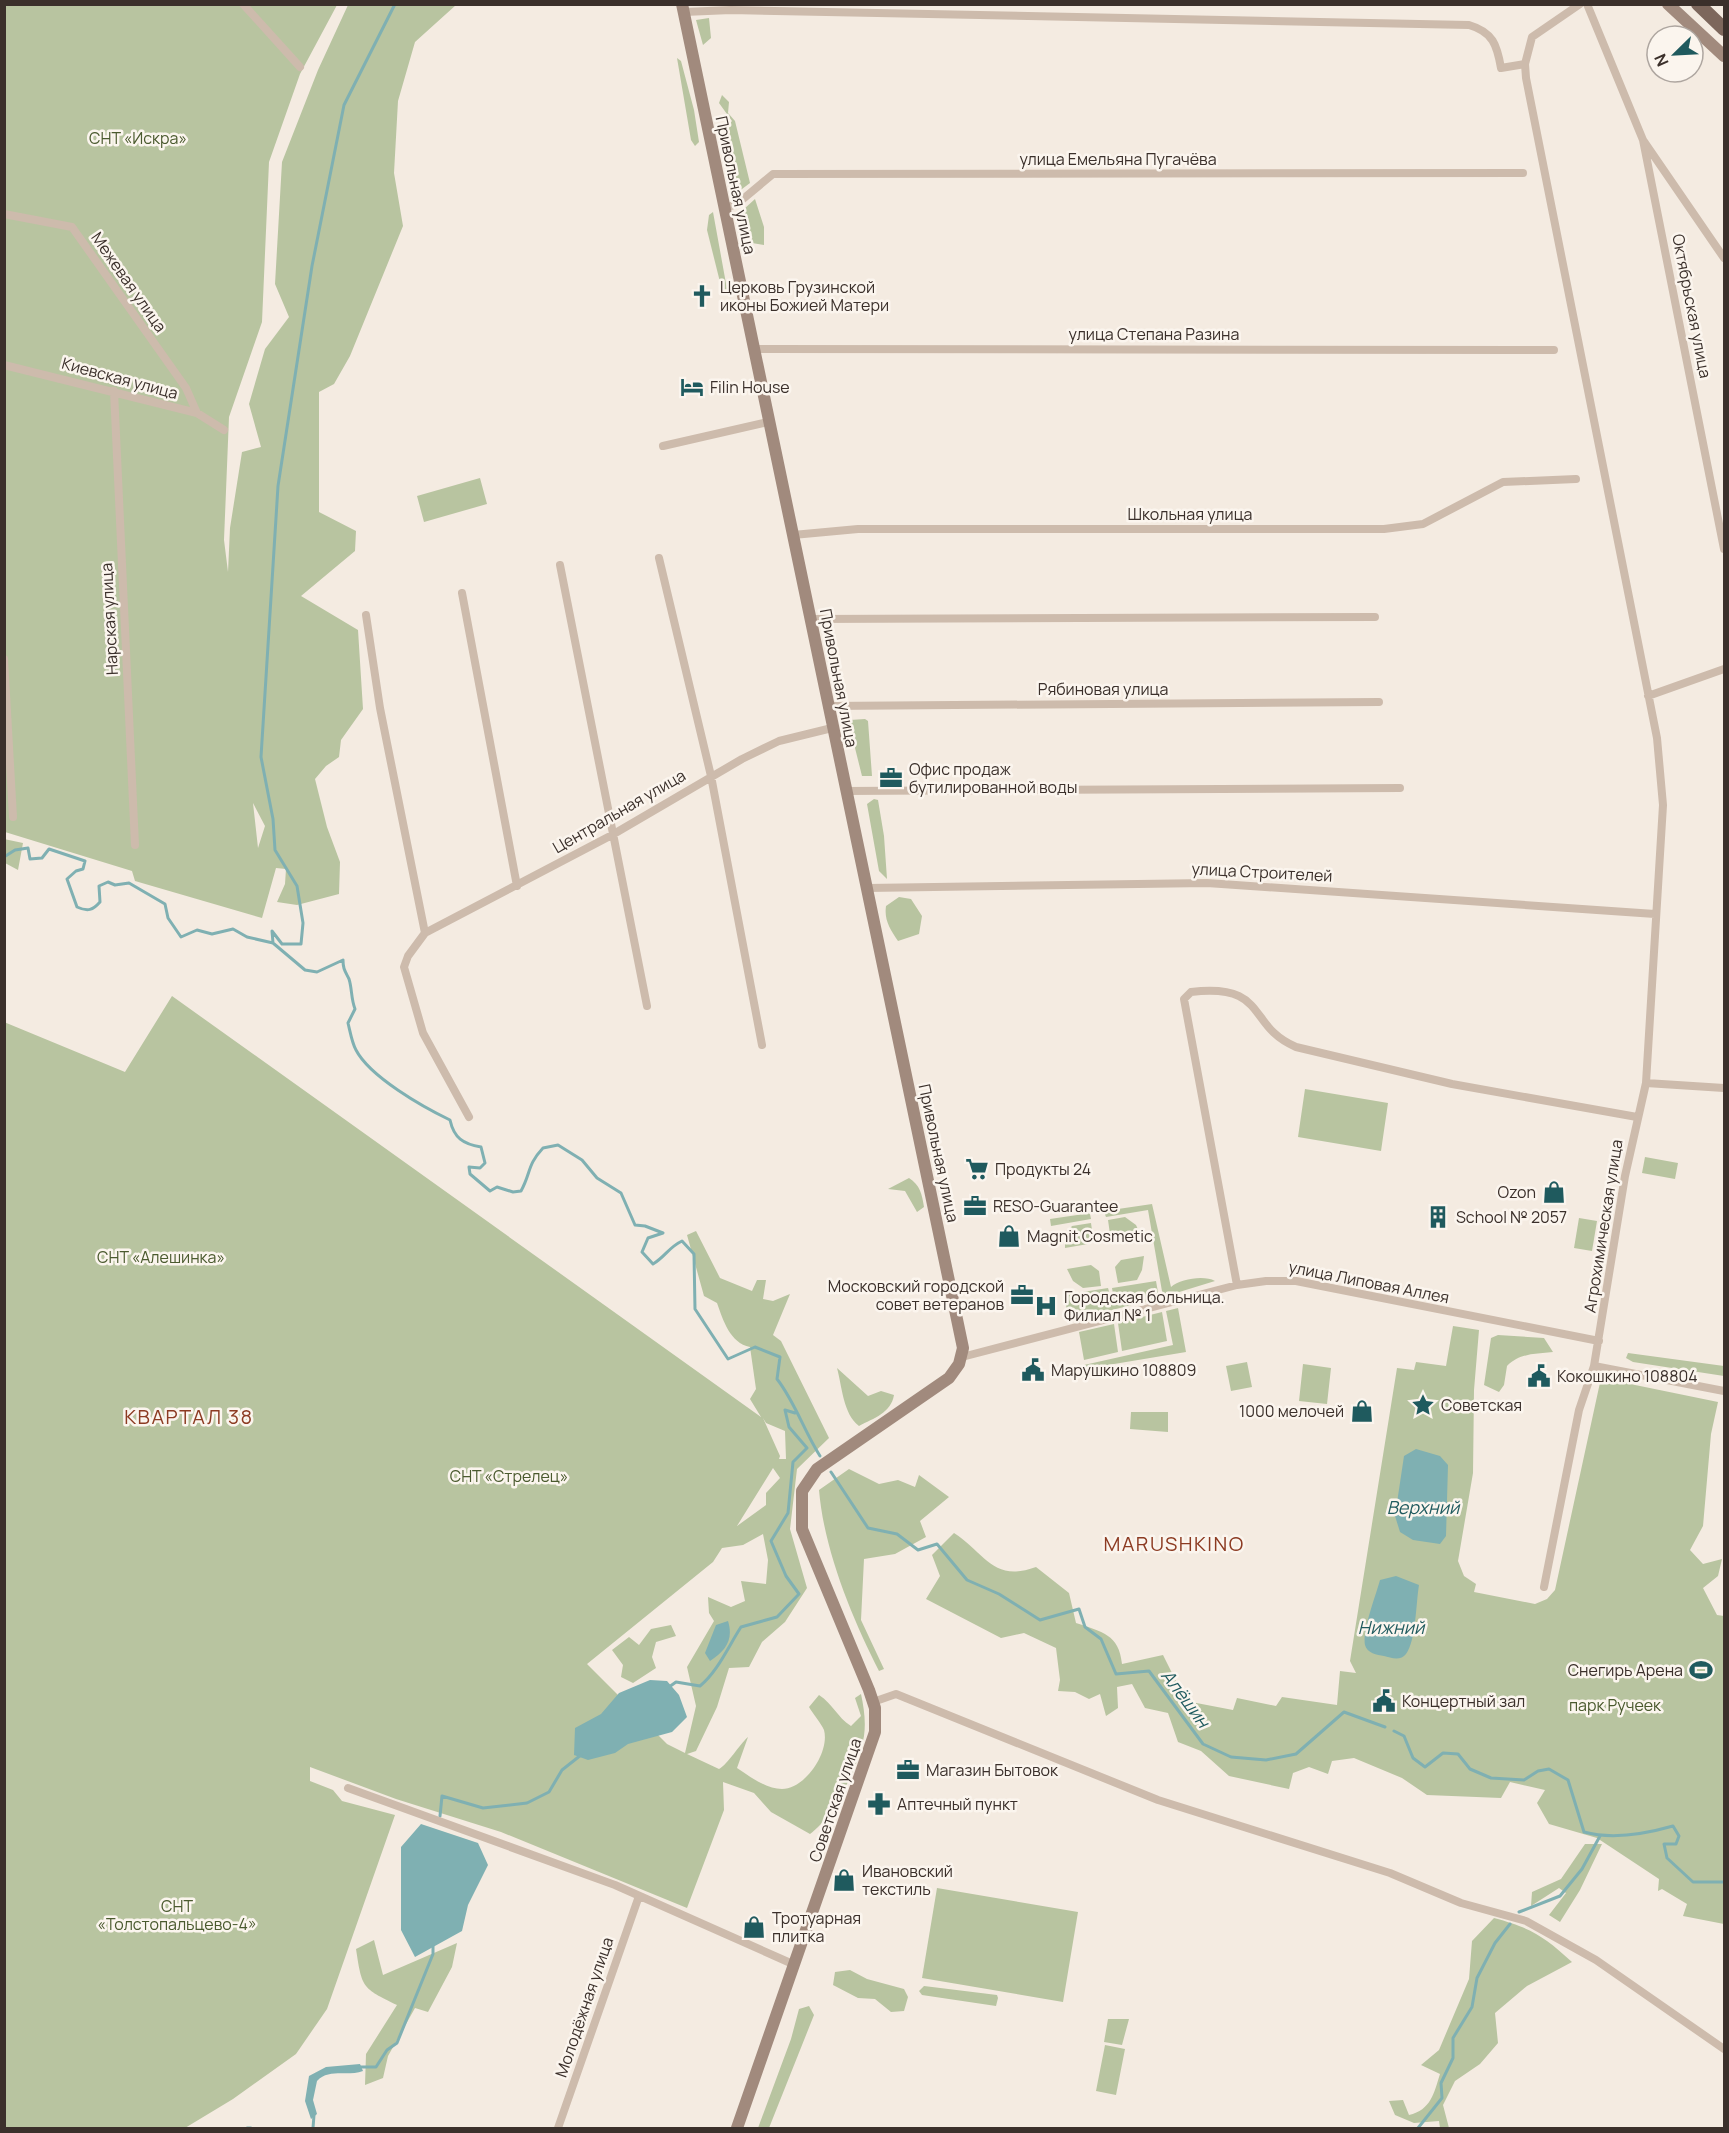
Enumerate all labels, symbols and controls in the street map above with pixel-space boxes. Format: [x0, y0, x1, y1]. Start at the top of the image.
north arrow [1645, 24, 1705, 84]
text: N [1649, 50, 1674, 70]
street label: Привольная улица [711, 114, 761, 256]
park label: СНТ «Искра» [89, 127, 187, 149]
street label: улица Емельяна Пугачёва [1019, 148, 1217, 170]
street label: Межевая улица [86, 228, 172, 336]
street label: Октябрьская улица [1667, 232, 1717, 380]
place label: Церковь Грузинской иконы Божией Матери [720, 276, 889, 316]
church icon: Церковь Грузинской иконы Божией Матери [689, 283, 715, 309]
street label: улица Степана Разина [1069, 323, 1239, 345]
street label: Киевская улица [59, 352, 181, 404]
hotel icon: Filin House [679, 374, 705, 400]
place label: Filin House [710, 376, 790, 398]
street label: Школьная улица [1128, 503, 1252, 525]
street label: Нарская улица [95, 562, 123, 676]
street label: Привольная улица [815, 607, 863, 749]
street label: Рябиновая улица [1038, 678, 1168, 700]
place label: Офис продаж бутилированной воды [909, 758, 1077, 798]
street label: Центральная улица [549, 764, 689, 858]
office icon: Офис продаж бутилированной воды [878, 765, 904, 791]
street label: улица Строителей [1191, 857, 1333, 887]
street label: Привольная улица [914, 1082, 964, 1224]
street label: Агрохимическая улица [1578, 1138, 1628, 1314]
supermarket icon: Продукты 24 [964, 1156, 990, 1182]
place label: Продукты 24 [995, 1158, 1091, 1180]
shop icon: Ozon [1541, 1179, 1567, 1205]
place label: Ozon [1498, 1181, 1536, 1203]
office icon: RESO-Guarantee [962, 1193, 988, 1219]
place label: RESO-Guarantee [993, 1195, 1118, 1217]
building icon: School № 2057 [1425, 1204, 1451, 1230]
place label: School № 2057 [1456, 1206, 1567, 1228]
shop icon: Magnit Cosmetic [996, 1223, 1022, 1249]
place label: Magnit Cosmetic [1027, 1225, 1153, 1247]
park label: СНТ «Алешинка» [97, 1246, 225, 1268]
street label: улица Липовая Аллея [1287, 1256, 1451, 1308]
place label: Московский городской совет ветеранов [828, 1275, 1004, 1315]
office icon: Московский городской совет ветеранов [1009, 1282, 1035, 1308]
place label: Городская больница. Филиал № 1 [1064, 1286, 1225, 1326]
hospital icon: Городская больница. Филиал № 1 [1033, 1293, 1059, 1319]
public building icon: Марушкино 108809 [1020, 1357, 1046, 1383]
place label: Марушкино 108809 [1051, 1359, 1197, 1381]
public building icon: Кокошкино 108804 [1526, 1363, 1552, 1389]
place label: Кокошкино 108804 [1557, 1365, 1698, 1387]
place icon: Советская [1410, 1392, 1436, 1418]
place label: Советская [1441, 1394, 1522, 1416]
shop icon: 1000 мелочей [1349, 1398, 1375, 1424]
place label: 1000 мелочей [1239, 1400, 1344, 1422]
district label: КВАРТАЛ 38 [124, 1403, 254, 1430]
park label: СНТ «Стрелец» [450, 1465, 568, 1487]
water label: Верхний [1387, 1495, 1461, 1519]
district label: MARUSHKINO [1103, 1530, 1245, 1557]
water label: Нижний [1358, 1615, 1426, 1639]
sports icon: Снегирь Арена [1688, 1657, 1714, 1683]
place label: Снегирь Арена [1568, 1659, 1683, 1681]
water label: Алёшин [1156, 1664, 1217, 1733]
public building icon: Концертный зал [1371, 1688, 1397, 1714]
place label: Концертный зал [1402, 1690, 1525, 1712]
park label: парк Ручеек [1569, 1694, 1662, 1716]
street label: Советская улица [804, 1735, 866, 1865]
office icon: Магазин Бытовок [895, 1757, 921, 1783]
place label: Магазин Бытовок [926, 1759, 1059, 1781]
pharmacy icon: Аптечный пункт [866, 1791, 892, 1817]
place label: Аптечный пункт [897, 1793, 1018, 1815]
place label: Ивановский текстиль [862, 1860, 953, 1900]
shop icon: Ивановский текстиль [831, 1867, 857, 1893]
park label: СНТ «Толстопальцево-4» [97, 1895, 257, 1935]
place label: Тротуарная плитка [772, 1907, 861, 1947]
shop icon: Тротуарная плитка [741, 1914, 767, 1940]
street label: Молодёжная улица [550, 1934, 618, 2080]

